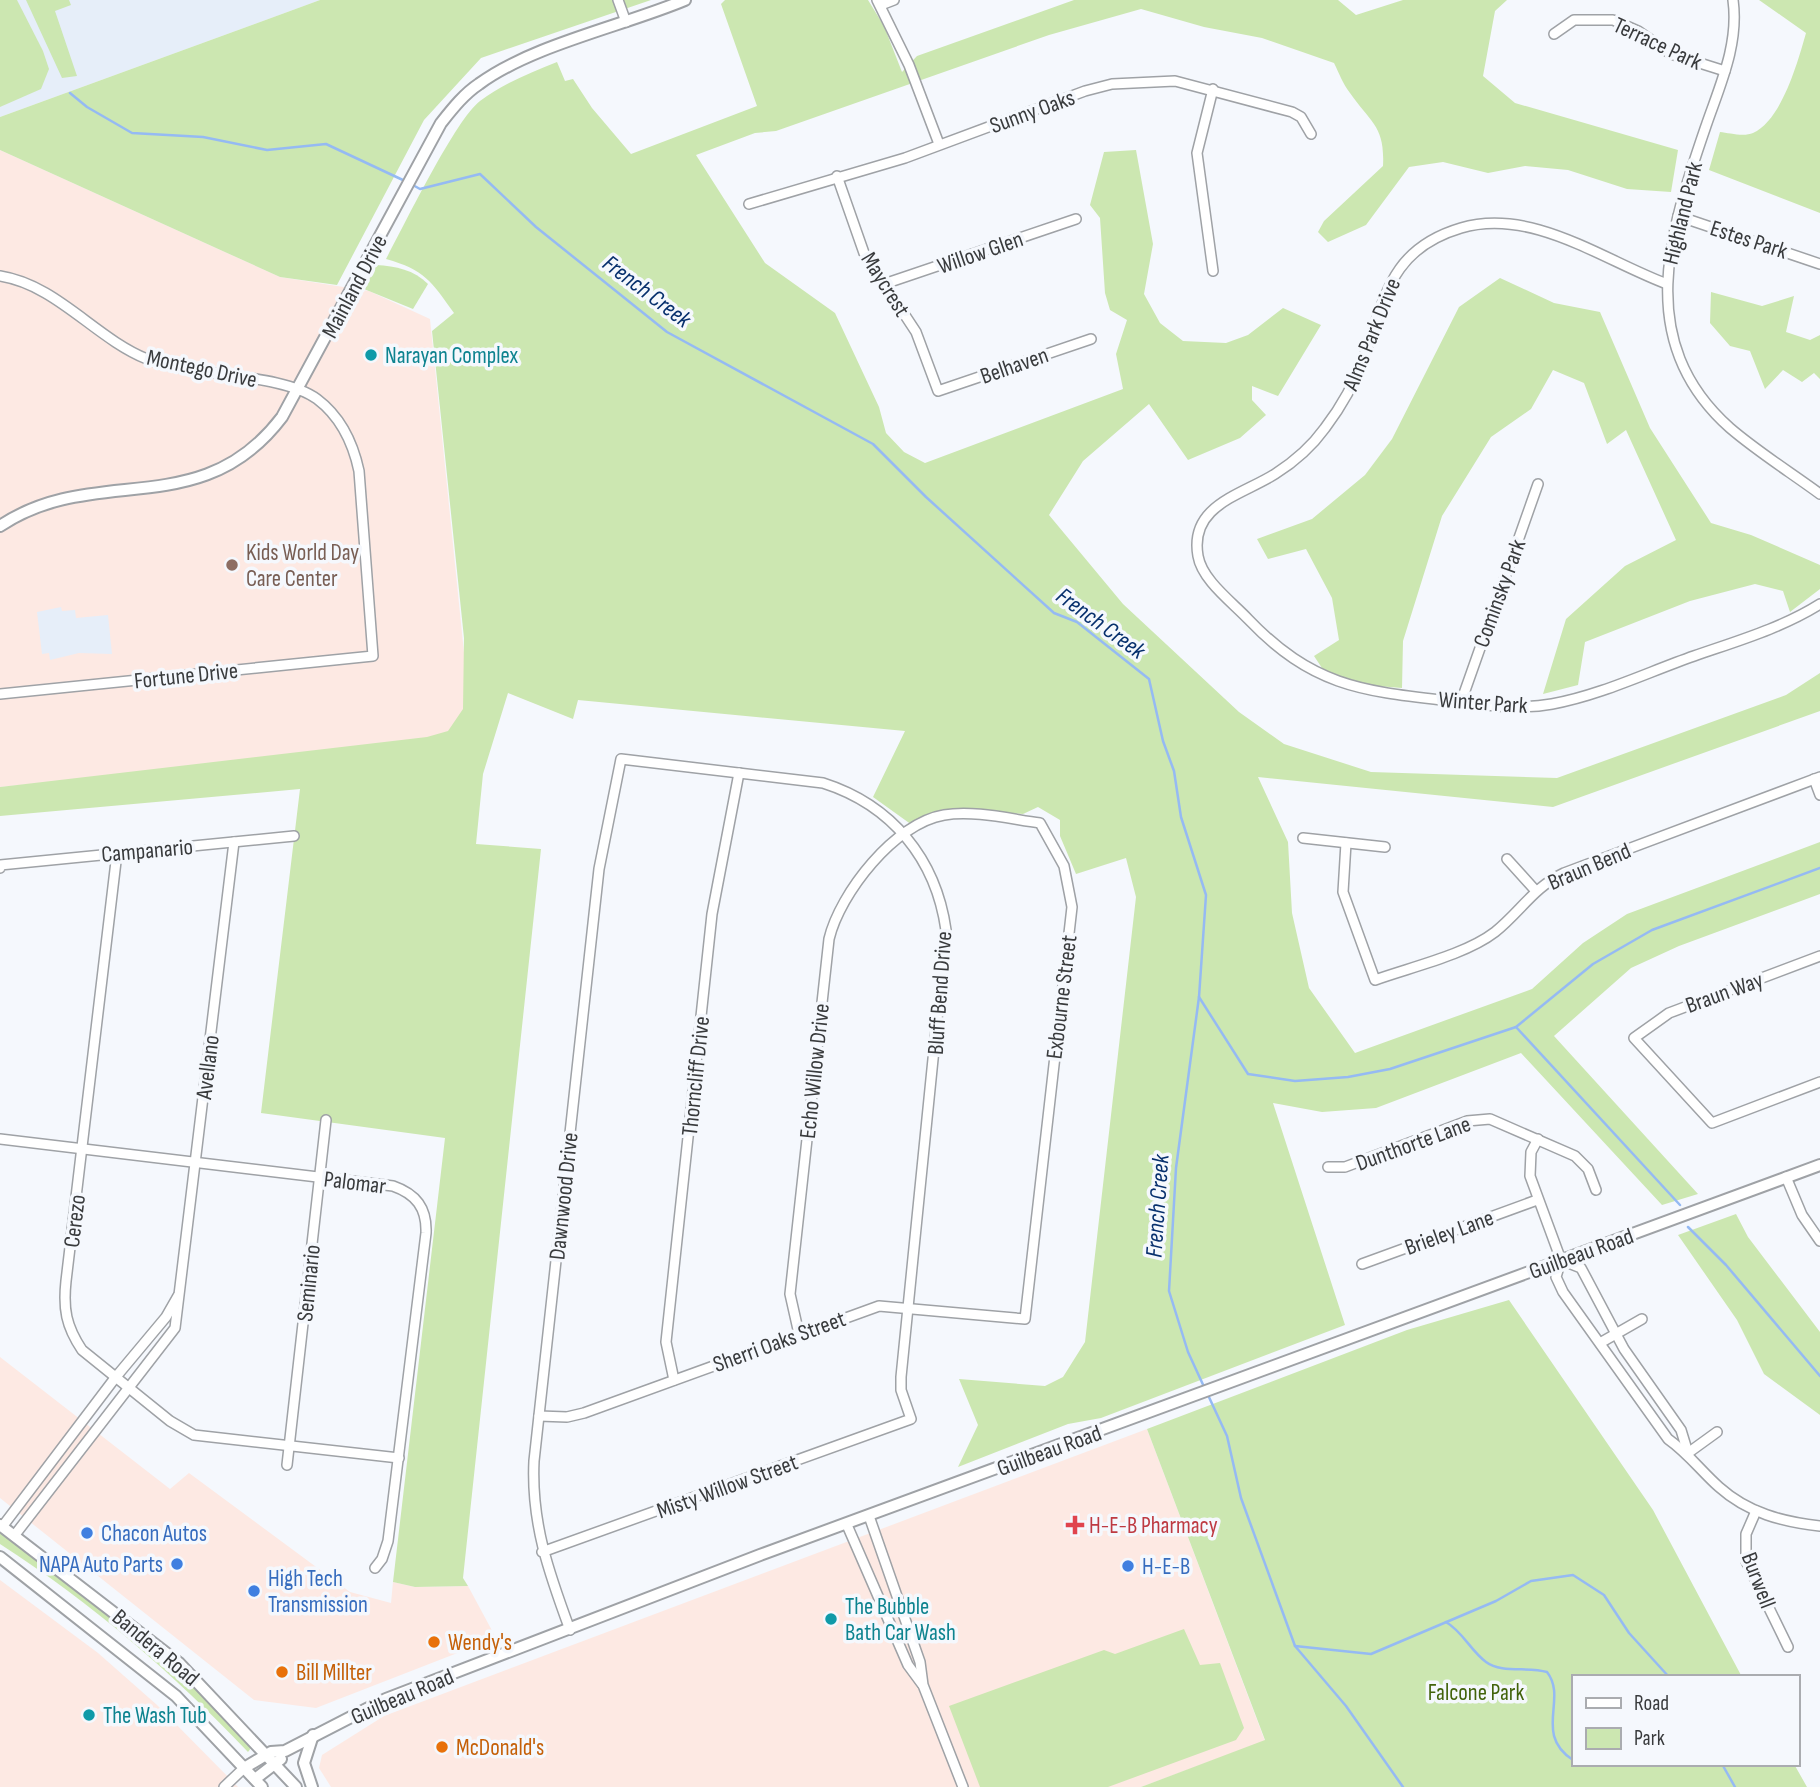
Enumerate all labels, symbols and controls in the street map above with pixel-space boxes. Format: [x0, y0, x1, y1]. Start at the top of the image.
street label: Terrace Park [1609, 11, 1706, 77]
street label: Sunny Oaks [986, 84, 1079, 140]
street label: Highland Park [1657, 159, 1709, 268]
street label: Estes Park [1707, 214, 1791, 266]
street label: Willow Glen [934, 225, 1027, 281]
street label: Mainland Drive [316, 230, 394, 343]
street label: Maycrest [855, 247, 916, 322]
water label: French Creek [597, 249, 697, 335]
street label: Alms Park Drive [1336, 274, 1407, 396]
street label: Belhaven [977, 341, 1052, 391]
place label: Narayan Complex [385, 342, 519, 370]
street label: Montego Drive [144, 344, 259, 394]
marker: Narayan Complex [363, 347, 379, 363]
street label: Cominsky Park [1468, 535, 1532, 651]
place label: Kids World Day Care Center [246, 539, 359, 593]
marker: Kids World Day Care Center [224, 557, 240, 573]
water label: French Creek [1050, 581, 1152, 666]
street label: Fortune Drive [133, 657, 239, 695]
street label: Winter Park [1437, 686, 1529, 720]
street label: Campanario [100, 833, 194, 869]
street label: Braun Bend [1544, 837, 1635, 897]
street label: Bluff Bend Drive [922, 930, 958, 1056]
street label: Exbourne Street [1040, 934, 1083, 1061]
street label: Braun Way [1682, 966, 1767, 1020]
street label: Echo Willow Drive [794, 1002, 836, 1140]
street label: Thorncliff Drive [676, 1015, 716, 1137]
street label: Avellano [190, 1033, 226, 1102]
street label: Dunthorte Lane [1352, 1110, 1475, 1178]
street label: Dawnwood Drive [543, 1131, 585, 1261]
water label: French Creek [1139, 1153, 1176, 1258]
street label: Palomar [322, 1165, 388, 1201]
street label: Cerezo [58, 1193, 92, 1249]
street label: Brieley Lane [1401, 1204, 1498, 1262]
street label: Guilbeau Road [1525, 1222, 1637, 1286]
street label: Seminario [291, 1243, 327, 1323]
street label: Sherri Oaks Street [709, 1305, 849, 1379]
street label: Guilbeau Road [993, 1419, 1105, 1483]
street label: Misty Willow Street [653, 1448, 802, 1525]
place label: H-E-B Pharmacy [1089, 1512, 1218, 1540]
marker: H-E-B Pharmacy [1067, 1517, 1083, 1533]
place label: Chacon Autos [101, 1520, 207, 1548]
marker: Chacon Autos [79, 1525, 95, 1541]
street label: Burwell [1735, 1549, 1781, 1612]
place label: NAPA Auto Parts [39, 1551, 163, 1579]
place label: H-E-B [1142, 1553, 1190, 1581]
marker: NAPA Auto Parts [169, 1556, 185, 1572]
marker: H-E-B [1120, 1558, 1136, 1574]
place label: High Tech Transmission [268, 1565, 368, 1619]
marker: High Tech Transmission [246, 1583, 262, 1599]
place label: The Bubble Bath Car Wash [845, 1593, 956, 1647]
street label: Bandera Road [106, 1603, 205, 1692]
marker: The Bubble Bath Car Wash [823, 1611, 839, 1627]
place label: Wendy's [448, 1629, 512, 1657]
marker: Wendy's [426, 1634, 442, 1650]
place label: Bill Millter [296, 1659, 372, 1687]
street label: Guilbeau Road [347, 1663, 458, 1731]
marker: Bill Millter [274, 1664, 290, 1680]
legend [1572, 1675, 1799, 1766]
park label: Falcone Park [1428, 1679, 1524, 1707]
text: Road [1634, 1691, 1669, 1716]
place label: The Wash Tub [103, 1702, 207, 1730]
marker: The Wash Tub [81, 1707, 97, 1723]
text: Park [1634, 1726, 1665, 1751]
place label: McDonald's [456, 1734, 544, 1762]
marker: McDonald's [434, 1739, 450, 1755]

